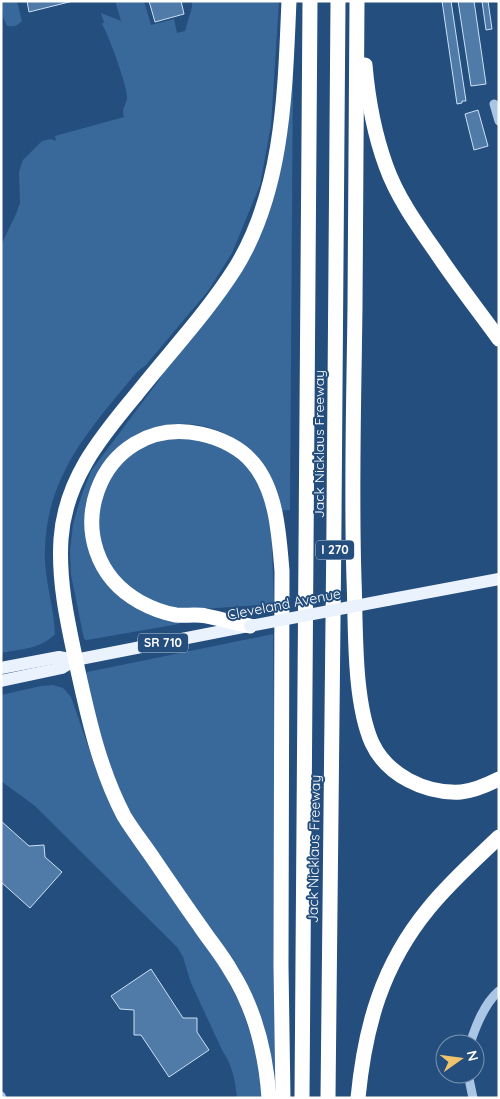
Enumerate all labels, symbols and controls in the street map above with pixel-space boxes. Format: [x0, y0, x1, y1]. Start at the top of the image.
street label: Jack Nicklaus Freeway [310, 370, 328, 518]
road number: I 270 [316, 540, 354, 560]
street label: Cleveland Avenue [226, 584, 342, 624]
road number: SR 710 [138, 634, 188, 652]
street label: Jack Nicklaus Freeway [304, 775, 324, 923]
north arrow [435, 1034, 485, 1084]
text: N [463, 1049, 483, 1063]

